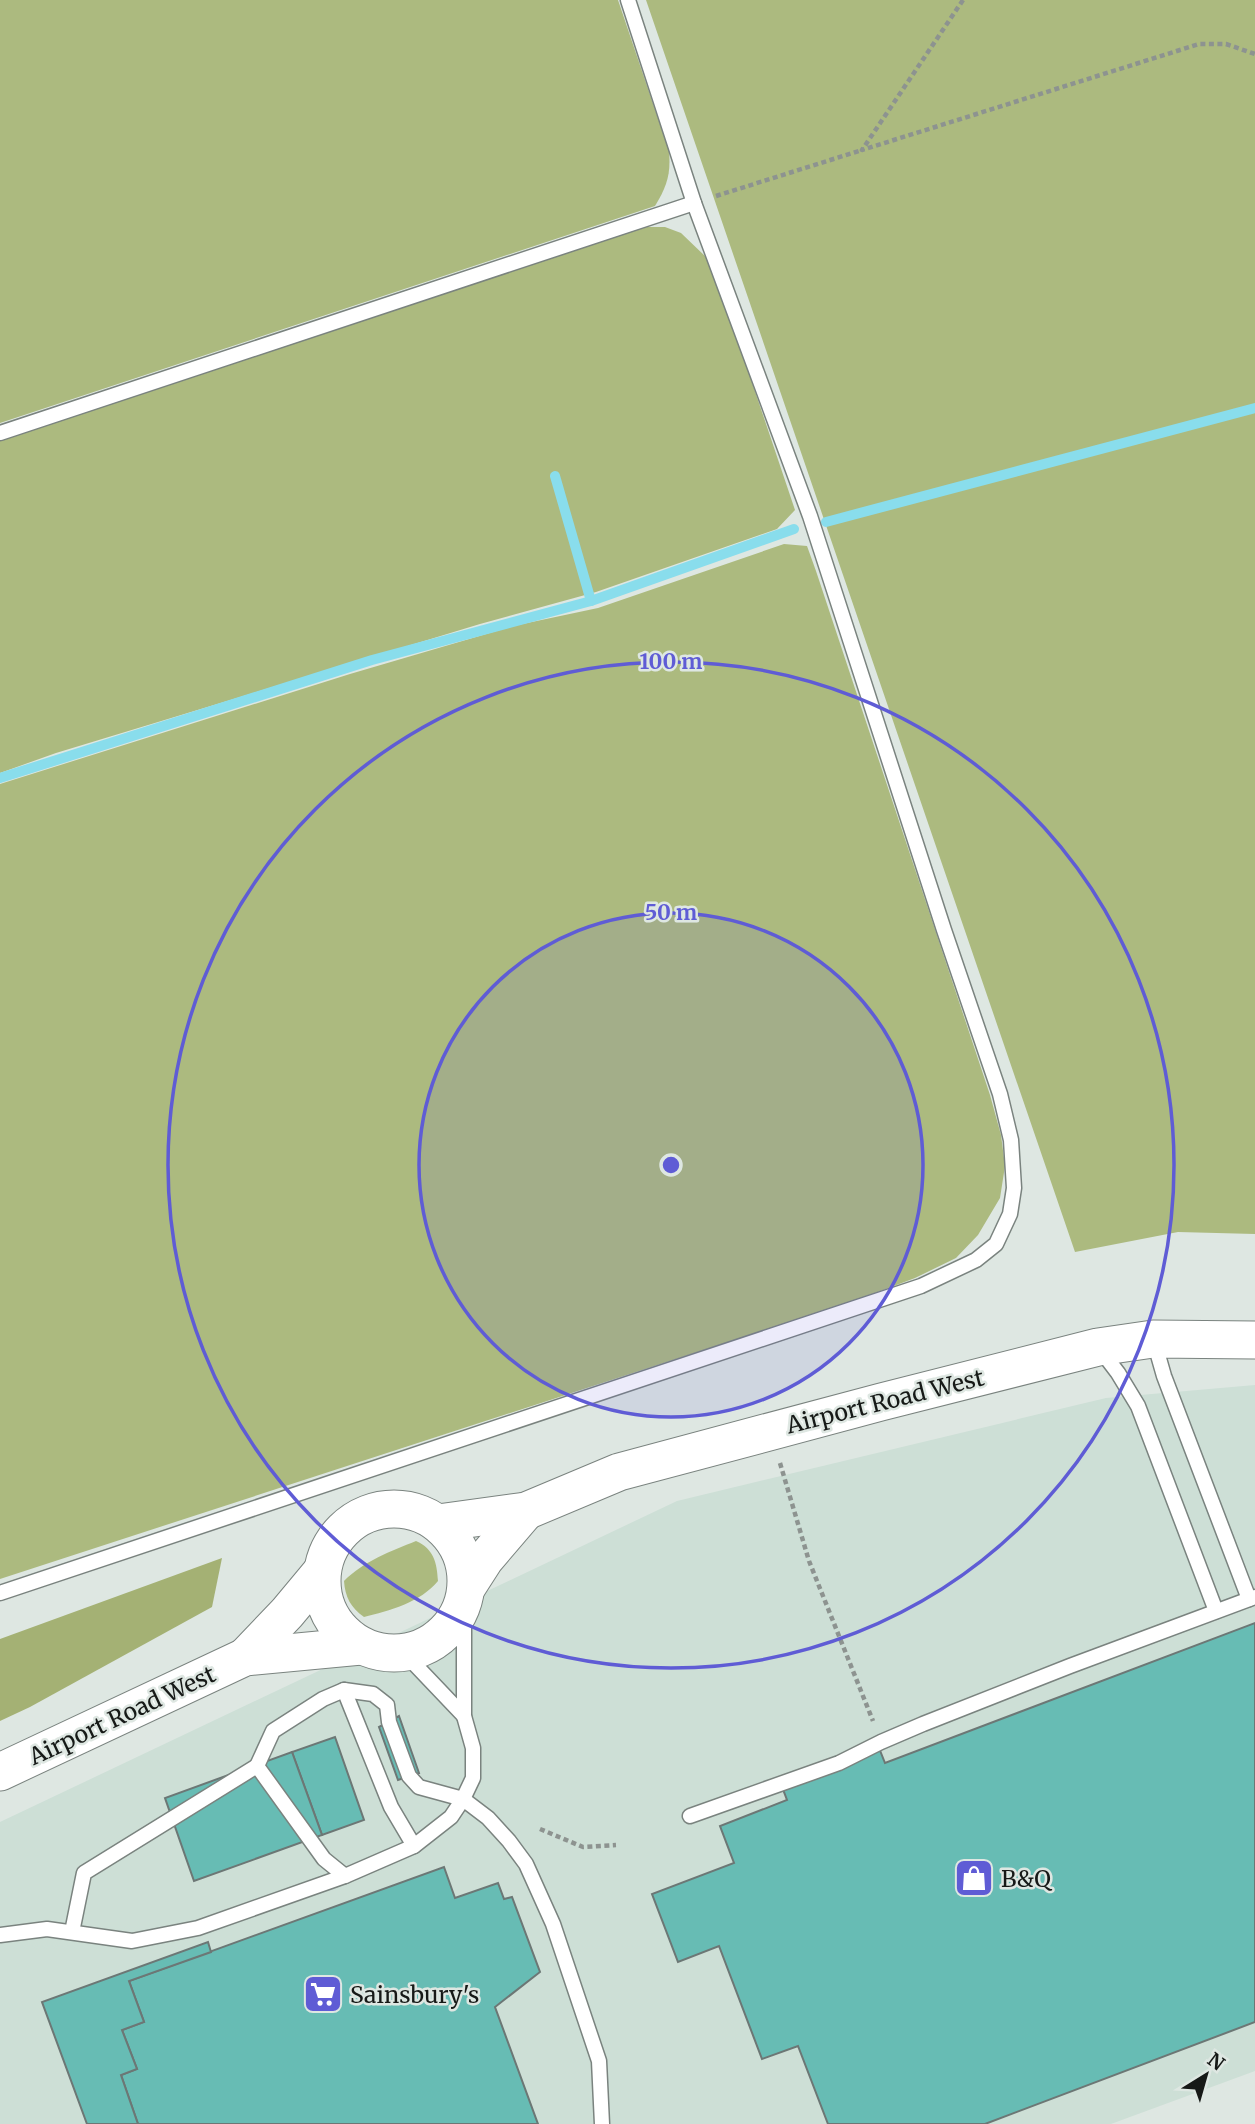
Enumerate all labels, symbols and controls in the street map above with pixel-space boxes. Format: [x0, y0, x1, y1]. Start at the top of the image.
text: 100 m [640, 648, 702, 675]
text: 50 m [645, 899, 697, 926]
centre of rings [659, 1153, 683, 1177]
street label: Airport Road West [782, 1362, 987, 1440]
street label: Airport Road West [23, 1659, 220, 1771]
shop icon: B&Q [953, 1857, 995, 1899]
place label: B&Q [1001, 1864, 1053, 1893]
supermarket icon: Sainsbury's [302, 1973, 344, 2015]
place label: Sainsbury's [350, 1980, 479, 2009]
north arrow [1171, 2040, 1241, 2110]
text: N [1203, 2047, 1229, 2076]

